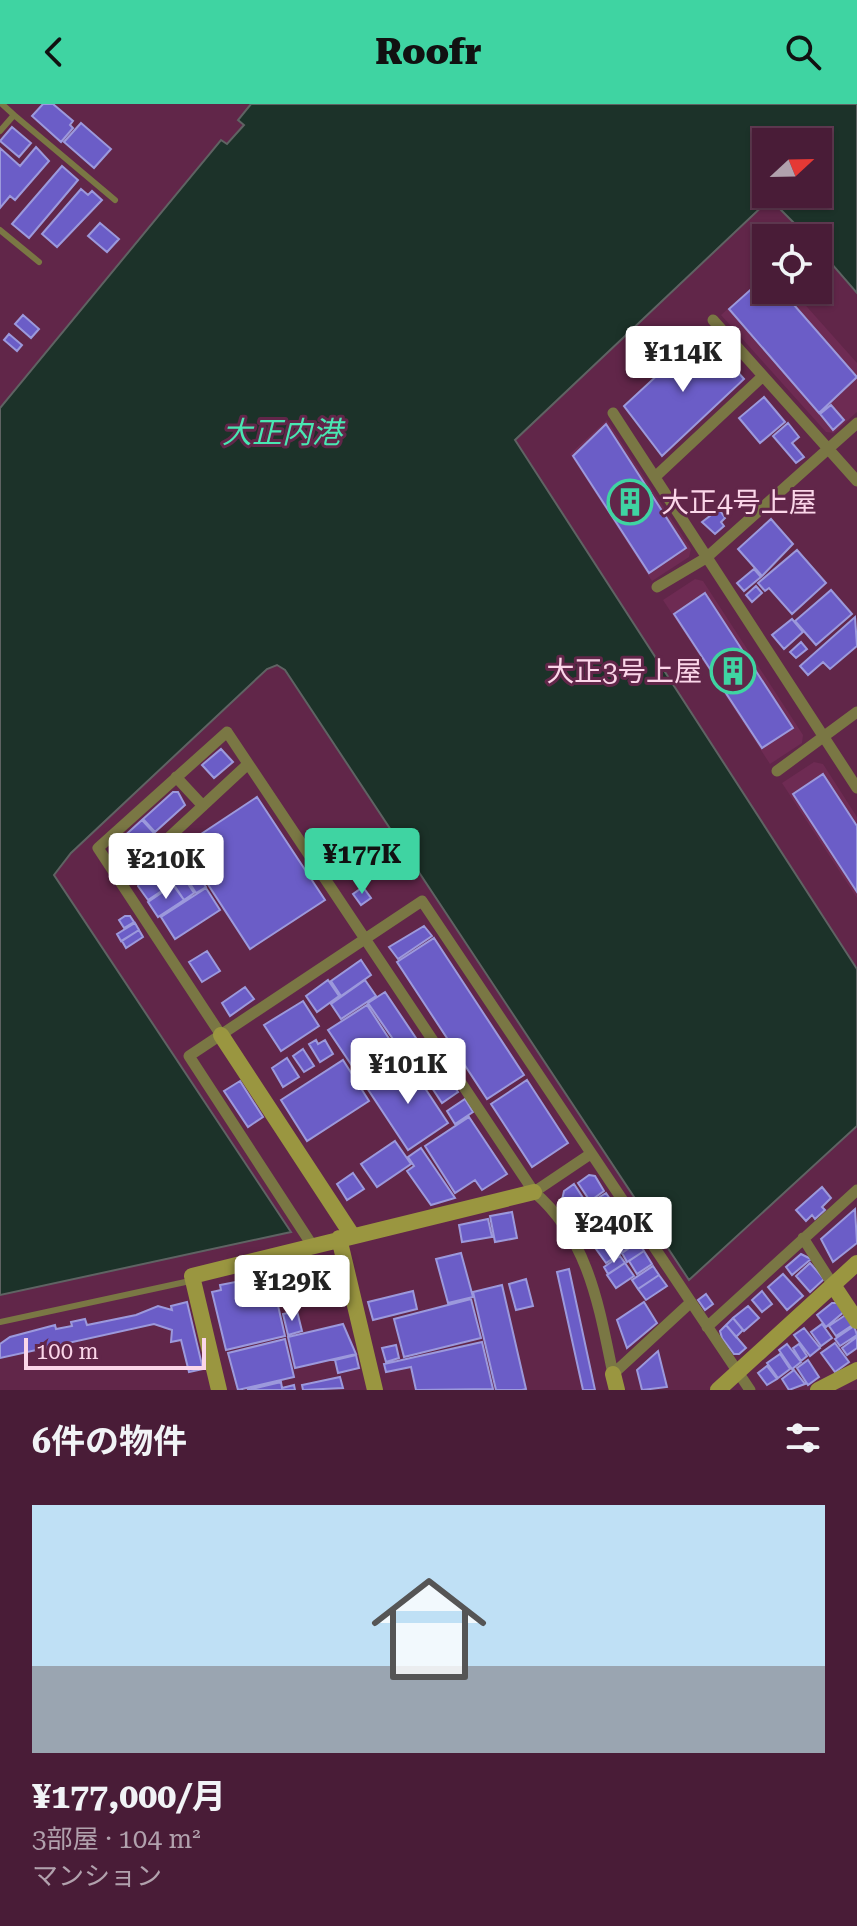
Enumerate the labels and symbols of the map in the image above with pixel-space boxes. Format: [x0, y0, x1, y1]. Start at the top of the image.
north arrow [752, 128, 832, 208]
pin: ¥114K [627, 326, 739, 394]
water label: 大正内港 [222, 415, 346, 450]
building icon: 大正4号上屋 [606, 478, 654, 526]
place label: 大正4号上屋 [661, 486, 817, 519]
building icon: 大正3号上屋 [709, 647, 757, 695]
place label: 大正3号上屋 [546, 655, 702, 688]
pin: ¥177K [306, 828, 418, 896]
pin: ¥210K [110, 833, 222, 901]
pin: ¥101K [352, 1038, 464, 1106]
pin: ¥240K [558, 1197, 670, 1265]
pin: ¥129K [236, 1255, 348, 1323]
scale bar [24, 1334, 206, 1370]

